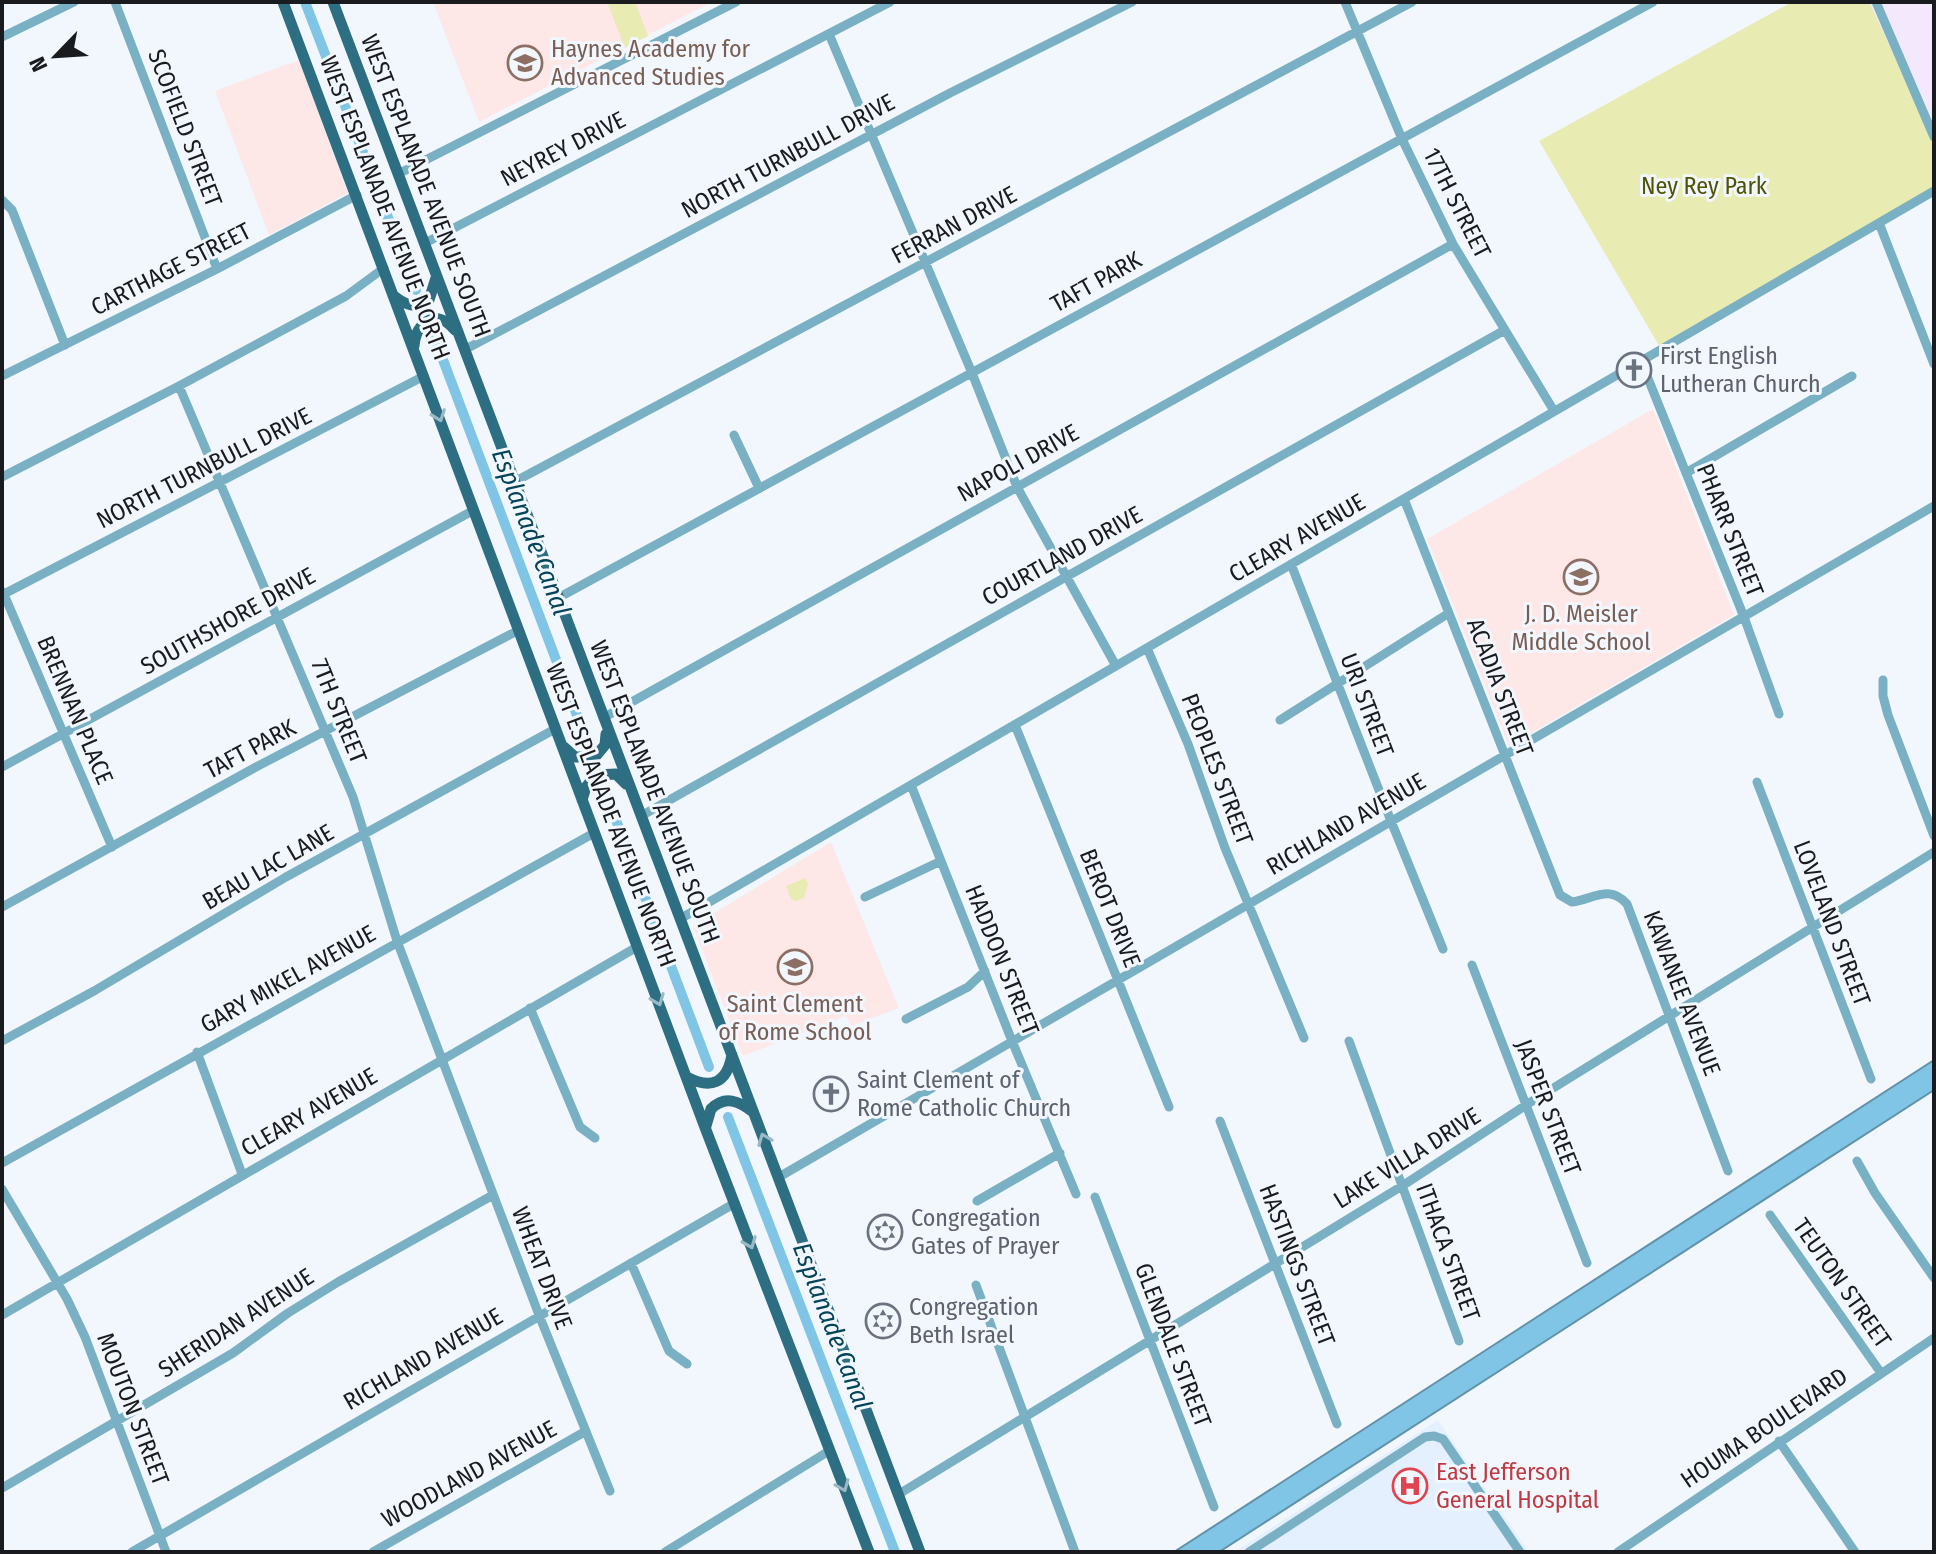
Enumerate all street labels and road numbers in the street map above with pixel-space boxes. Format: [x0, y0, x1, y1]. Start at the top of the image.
street label: WEST ESPLANADE AVENUE SOUTH [355, 31, 497, 341]
street label: SCOFIELD STREET [142, 45, 228, 211]
street label: WEST ESPLANADE AVENUE NORTH [314, 52, 456, 364]
street label: NORTH TURNBULL DRIVE [677, 88, 899, 224]
street label: NEYREY DRIVE [496, 106, 630, 192]
street label: 17TH STREET [1417, 143, 1497, 263]
street label: FERRAN DRIVE [887, 180, 1021, 270]
street label: CARTHAGE STREET [87, 217, 255, 321]
street label: TAFT PARK [1046, 246, 1146, 318]
street label: NORTH TURNBULL DRIVE [92, 402, 316, 534]
street label: NAPOLI DRIVE [953, 418, 1083, 508]
street label: PHARR STREET [1691, 460, 1769, 600]
street label: CLEARY AVENUE [1224, 488, 1370, 588]
street label: COURTLAND DRIVE [977, 500, 1147, 612]
street label: SOUTHSHORE DRIVE [136, 561, 320, 681]
street label: ACADIA STREET [1461, 614, 1539, 760]
street label: BRENNAN PLACE [31, 632, 119, 788]
street label: WEST ESPLANADE AVENUE SOUTH [584, 637, 726, 947]
street label: URI STREET [1335, 649, 1399, 761]
street label: 7TH STREET [305, 655, 373, 767]
street label: WEST ESPLANADE AVENUE NORTH [540, 659, 682, 971]
street label: PEOPLES STREET [1175, 690, 1259, 848]
street label: TAFT PARK [200, 713, 301, 785]
street label: RICHLAND AVENUE [1261, 767, 1431, 881]
street label: BEAU LAC LANE [198, 818, 338, 916]
street label: LOVELAND STREET [1788, 836, 1876, 1010]
street label: BEROT DRIVE [1074, 845, 1146, 971]
street label: HADDON STREET [959, 881, 1045, 1039]
street label: KAWANEE AVENUE [1638, 907, 1726, 1079]
street label: GARY MIKEL AVENUE [196, 919, 380, 1039]
street label: JASPER STREET [1509, 1035, 1587, 1179]
street label: CLEARY AVENUE [236, 1062, 382, 1162]
street label: LAKE VILLA DRIVE [1328, 1102, 1486, 1214]
street label: HASTINGS STREET [1253, 1180, 1341, 1350]
street label: ITHACA STREET [1410, 1180, 1486, 1324]
street label: WHEAT DRIVE [506, 1203, 578, 1333]
street label: TEUTON STREET [1787, 1213, 1897, 1353]
street label: GLENDALE STREET [1129, 1259, 1217, 1431]
street label: SHERIDAN AVENUE [153, 1262, 319, 1384]
street label: RICHLAND AVENUE [338, 1302, 508, 1416]
street label: MOUTON STREET [91, 1329, 175, 1489]
street label: HOUMA BOULEVARD [1675, 1362, 1853, 1494]
street label: WOODLAND AVENUE [377, 1414, 561, 1534]

